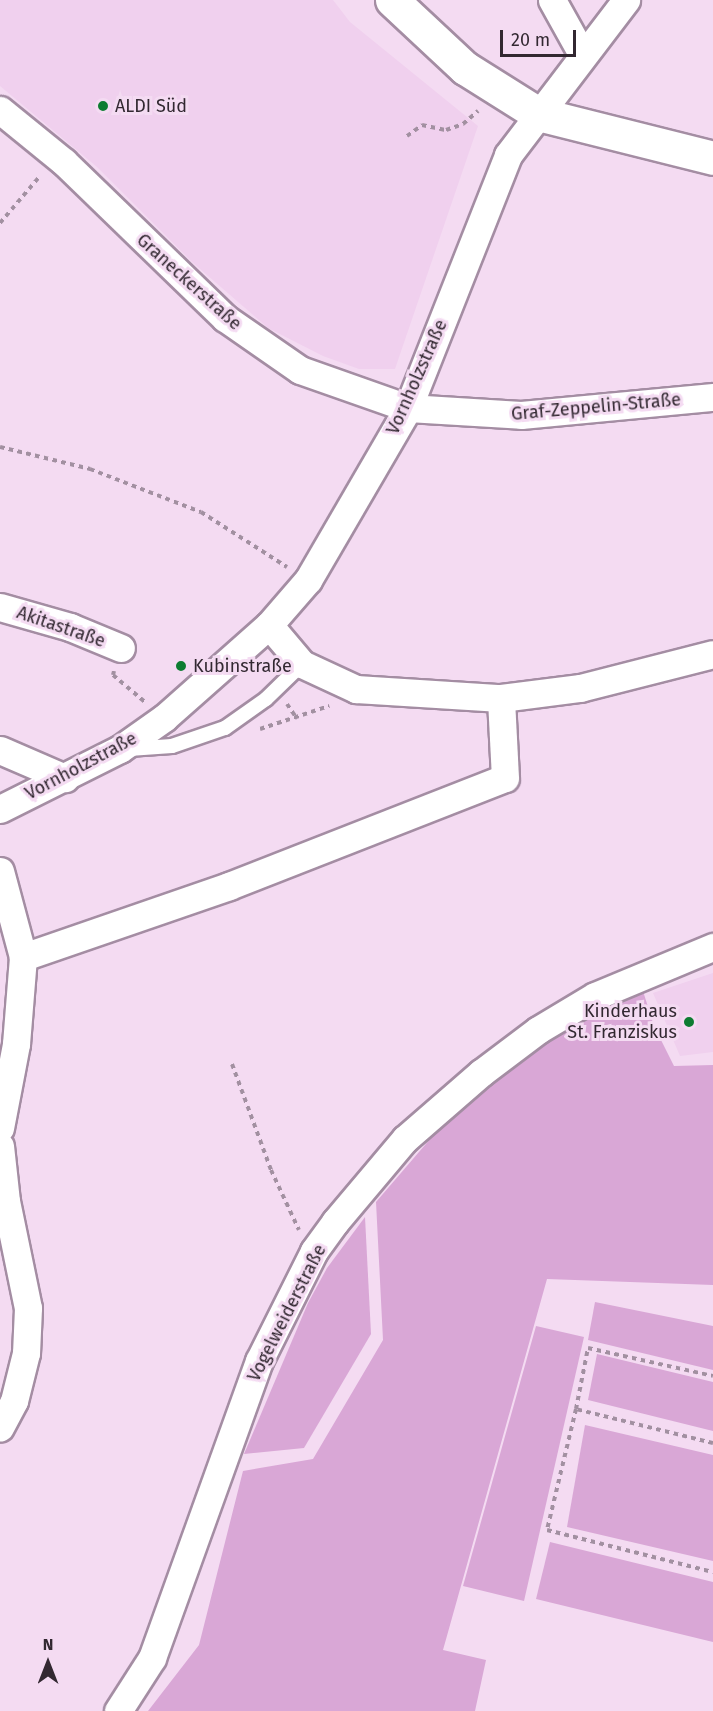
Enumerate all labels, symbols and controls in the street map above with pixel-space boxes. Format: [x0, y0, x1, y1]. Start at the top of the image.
scale bar [503, 18, 580, 56]
text: 20 m [511, 29, 550, 51]
place label: ALDI Süd [115, 95, 187, 117]
marker: ALDI Süd [96, 99, 110, 113]
street label: Graneckerstraße [132, 229, 246, 335]
street label: Vornholzstraße [382, 316, 452, 438]
street label: Graf-Zeppelin-Straße [510, 389, 682, 425]
street label: Akitastraße [14, 602, 108, 652]
place label: Kubinstraße [193, 655, 292, 677]
marker: Kubinstraße [174, 659, 188, 673]
street label: Vornholzstraße [21, 728, 141, 804]
place label: Kinderhaus St. Franziskus [567, 1001, 677, 1044]
marker: Kinderhaus St. Franziskus [682, 1015, 696, 1029]
street label: Vogelweiderstraße [243, 1241, 331, 1385]
north arrow [18, 1633, 78, 1693]
text: N [43, 1635, 53, 1654]

